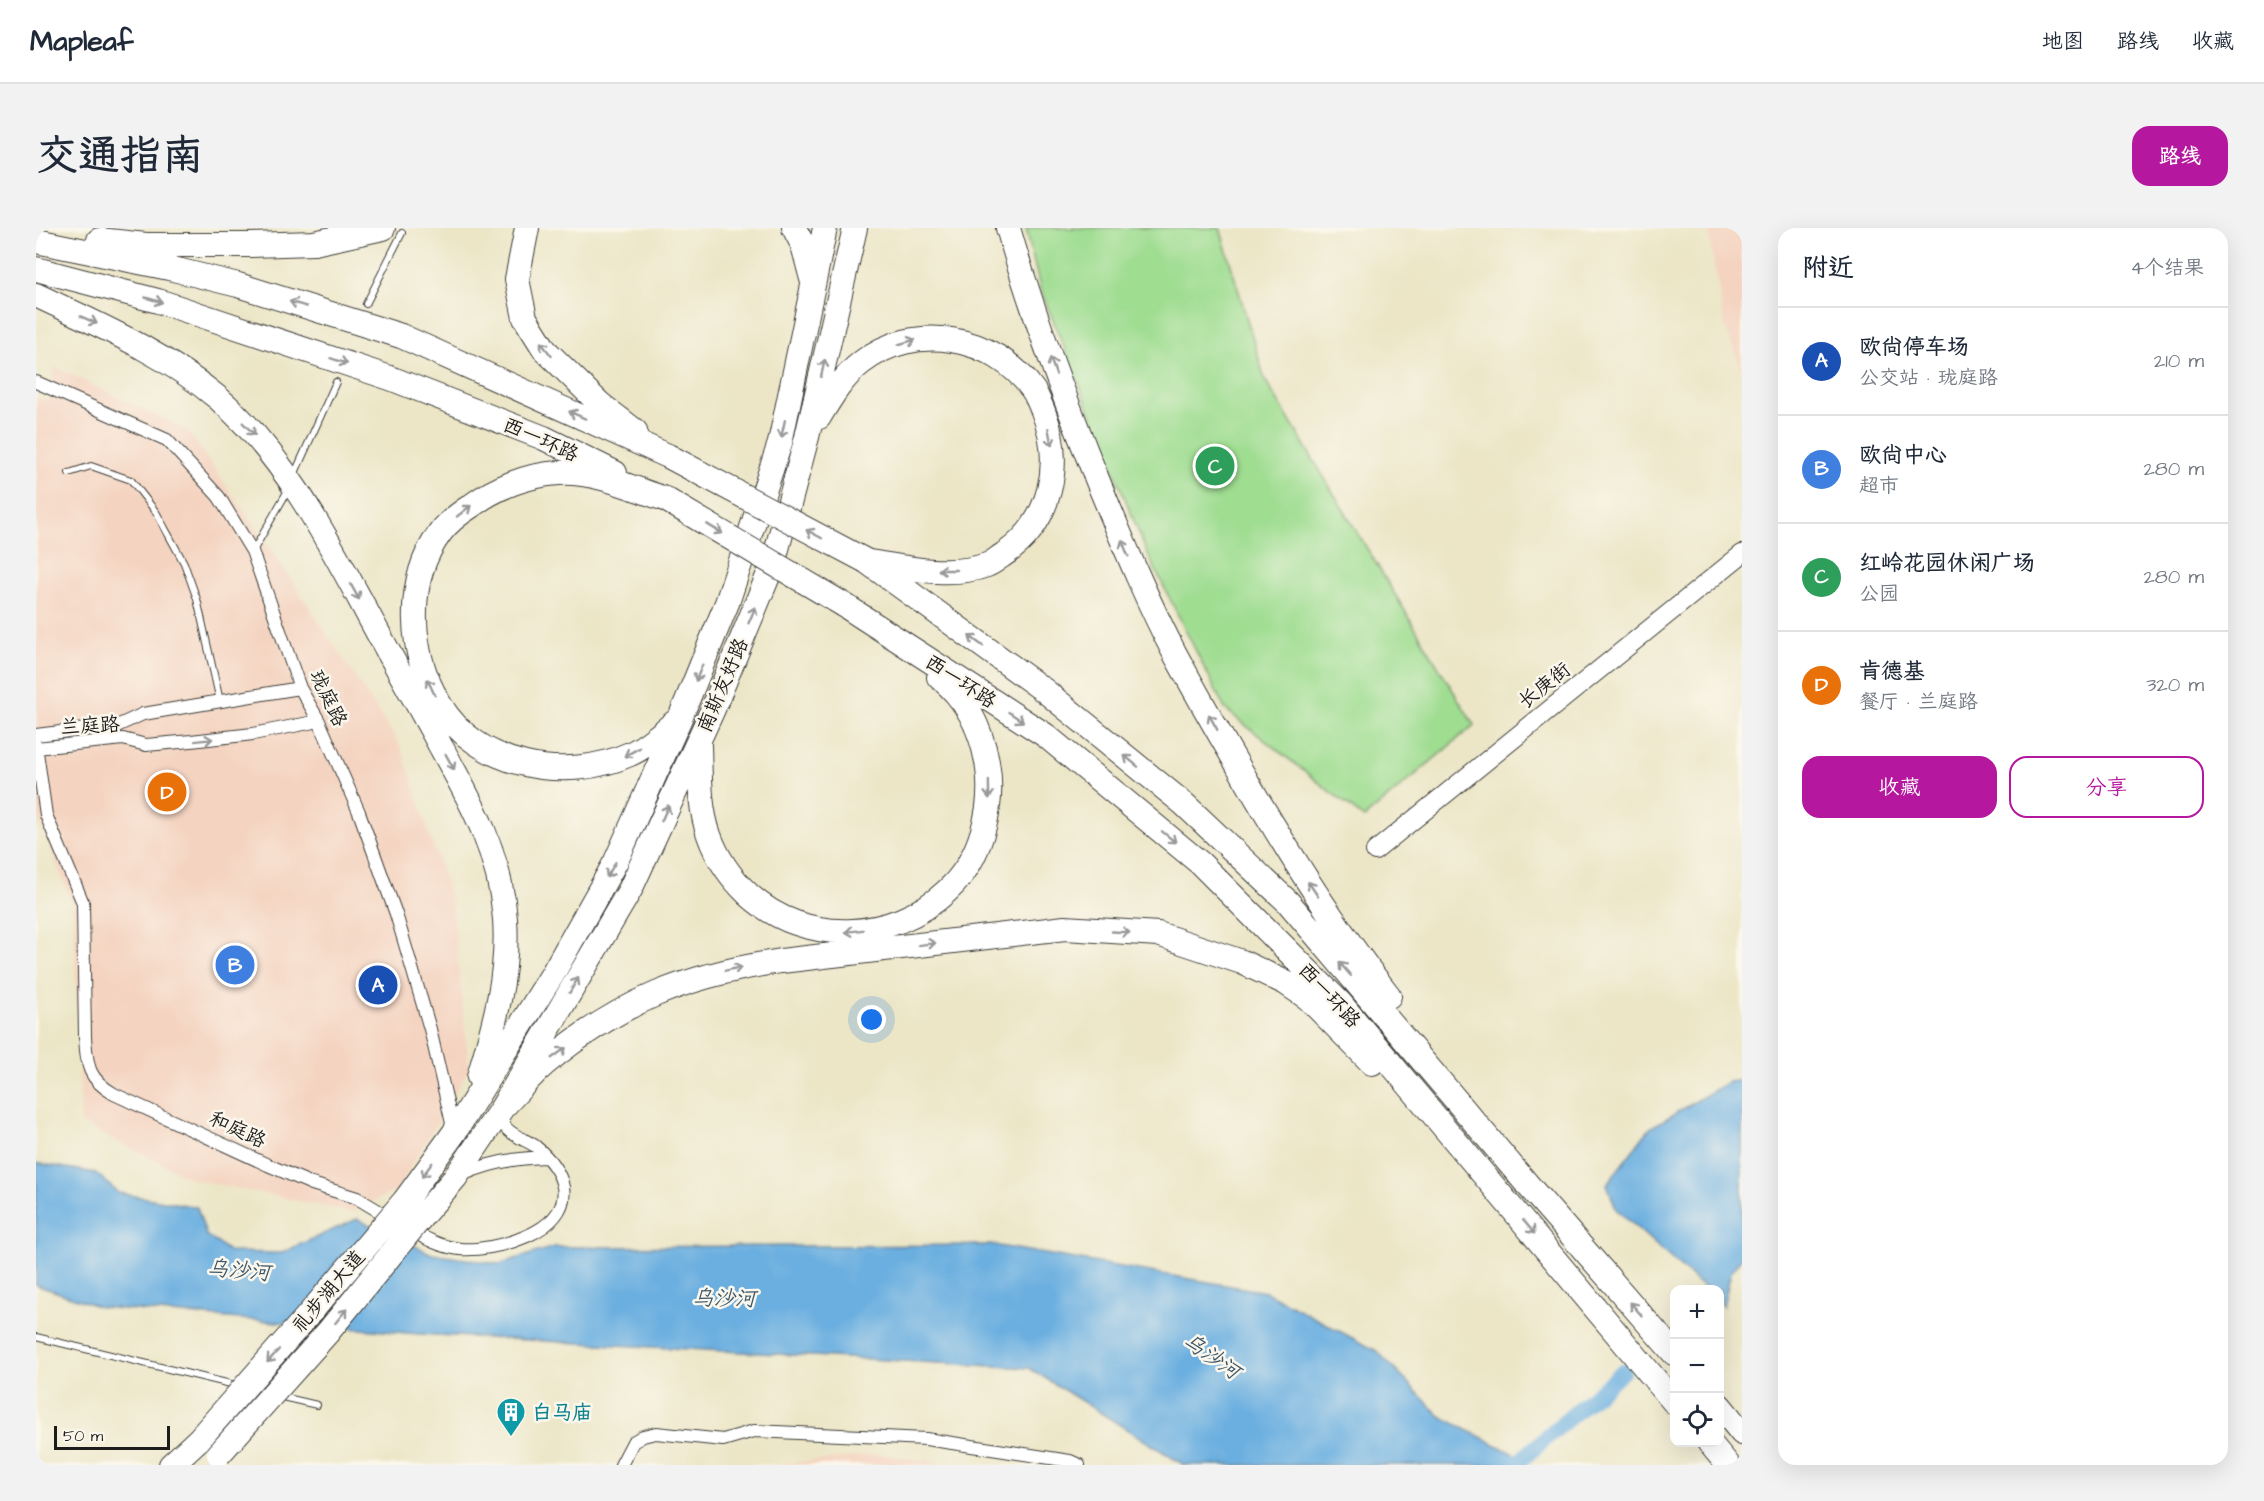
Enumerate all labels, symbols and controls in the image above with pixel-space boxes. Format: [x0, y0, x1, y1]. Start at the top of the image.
text: Mapleaf [30, 22, 133, 61]
text: 地图 [2042, 27, 2084, 56]
text: 路线 [2117, 27, 2159, 56]
text: 收藏 [2192, 27, 2234, 56]
button: 路线 [2132, 126, 2228, 186]
text: 交通指南 [36, 128, 204, 186]
text: 附近 [1802, 250, 1854, 286]
text: 4个结果 [2130, 254, 2204, 282]
one-way arrow [144, 295, 163, 306]
one-way arrow [289, 298, 308, 309]
one-way arrow [80, 315, 98, 326]
text: 欧尚停车场 [1859, 332, 1969, 363]
one-way arrow [897, 336, 916, 347]
one-way arrow [539, 341, 552, 357]
text: A [1815, 347, 1828, 375]
text: 210 m [2154, 347, 2204, 375]
one-way arrow [329, 357, 348, 368]
one-way arrow [1047, 358, 1058, 376]
one-way arrow [818, 359, 830, 378]
text: 公交站 · 珑庭路 [1859, 364, 1998, 392]
one-way arrow [568, 408, 586, 420]
street label: 西一环路 [498, 411, 584, 469]
one-way arrow [777, 419, 788, 438]
one-way arrow [241, 422, 256, 437]
one-way arrow [1045, 427, 1056, 447]
text: 欧尚中心 [1859, 440, 1947, 471]
pin: C [1196, 444, 1234, 488]
text: B [1814, 455, 1829, 483]
text: 280 m [2143, 455, 2204, 483]
text: 超市 [1859, 472, 1899, 500]
one-way arrow [456, 504, 472, 517]
one-way arrow [706, 523, 723, 535]
one-way arrow [806, 528, 823, 540]
one-way arrow [1119, 539, 1130, 558]
text: 红岭花园休闲广场 [1859, 548, 2035, 579]
text: C [1814, 563, 1829, 591]
text: 280 m [2143, 563, 2204, 591]
one-way arrow [937, 564, 957, 576]
text: 公园 [1859, 580, 1899, 608]
one-way arrow [349, 583, 361, 600]
one-way arrow [747, 606, 758, 625]
street label: 南斯友好路 [690, 633, 756, 737]
one-way arrow [969, 635, 985, 648]
street label: 西一环路 [919, 648, 1002, 716]
street label: 长庚街 [1513, 656, 1577, 716]
text: 肯德基 [1859, 656, 1925, 687]
one-way arrow [693, 663, 704, 682]
street label: 珑庭路 [302, 665, 354, 732]
text: D [1815, 671, 1828, 699]
text: 320 m [2146, 671, 2204, 699]
one-way arrow [425, 678, 436, 696]
text: 餐厅 · 兰庭路 [1859, 688, 1978, 716]
street label: 兰庭路 [59, 710, 122, 742]
one-way arrow [1008, 710, 1025, 723]
one-way arrow [1207, 714, 1219, 731]
one-way arrow [194, 734, 214, 745]
one-way arrow [624, 746, 641, 758]
one-way arrow [444, 754, 456, 771]
one-way arrow [1123, 754, 1139, 767]
button: 收藏 [1802, 756, 1997, 818]
button: 分享 [2009, 756, 2204, 818]
pin: D [148, 770, 186, 814]
one-way arrow [983, 779, 995, 799]
one-way arrow [661, 804, 672, 822]
one-way arrow [1161, 831, 1177, 844]
one-way arrow [605, 861, 617, 878]
one-way arrow [1306, 881, 1319, 898]
one-way arrow [845, 926, 864, 937]
one-way arrow [1110, 926, 1130, 937]
one-way arrow [916, 939, 936, 950]
pin: B [216, 942, 254, 988]
street label: 西一环路 [1292, 957, 1367, 1035]
pin: A [358, 962, 398, 1008]
one-way arrow [1338, 962, 1352, 977]
one-way arrow [723, 963, 742, 974]
one-way arrow [569, 977, 581, 994]
your location [857, 1005, 886, 1034]
one-way arrow [551, 1047, 567, 1059]
street label: 和庭路 [204, 1105, 272, 1156]
one-way arrow [421, 1161, 433, 1177]
one-way arrow [1522, 1219, 1536, 1234]
street label: 礼步湖大道 [286, 1244, 372, 1339]
water label: 乌沙河 [206, 1253, 275, 1288]
water label: 乌沙河 [692, 1283, 759, 1314]
map controls [1670, 1285, 1724, 1447]
button: + [1670, 1285, 1724, 1339]
one-way arrow [1629, 1302, 1643, 1317]
one-way arrow [335, 1308, 348, 1324]
water label: 乌沙河 [1178, 1326, 1248, 1388]
button: − [1670, 1339, 1724, 1393]
one-way arrow [266, 1348, 280, 1363]
button: locate [1670, 1393, 1724, 1447]
building icon: 白马庙 [495, 1396, 527, 1438]
place label: 白马庙 [532, 1399, 592, 1427]
scale bar [54, 1423, 170, 1450]
text: 50 m [63, 1425, 103, 1447]

